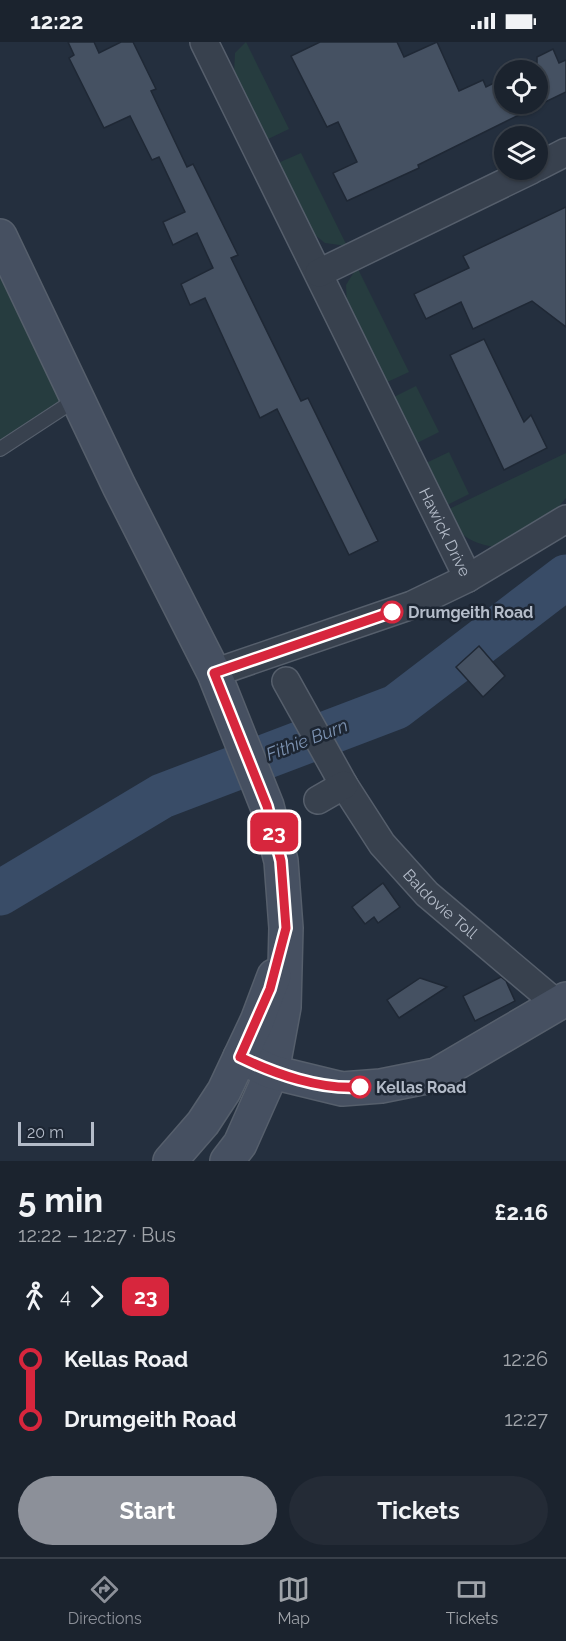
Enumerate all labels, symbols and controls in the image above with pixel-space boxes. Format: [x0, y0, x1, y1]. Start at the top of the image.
text: 12:22 [30, 8, 84, 34]
map controls [494, 60, 548, 180]
button: locate [494, 60, 548, 114]
button: layers [494, 126, 548, 180]
street label: Hawick Drive [415, 485, 475, 579]
marker: Drumgeith Road [381, 601, 403, 623]
place label: Drumgeith Road [408, 603, 533, 622]
water label: Fithie Burn [263, 714, 351, 765]
line badge: 23 [247, 812, 301, 852]
text: 23 [262, 820, 286, 845]
street label: Baldovie Toll [399, 865, 482, 943]
marker: Kellas Road [349, 1076, 371, 1098]
place label: Kellas Road [376, 1078, 466, 1097]
scale bar [18, 1119, 94, 1146]
text: 20 m [27, 1123, 64, 1142]
text: 5 min [18, 1181, 103, 1220]
text: £2.16 [494, 1199, 548, 1225]
text: 12:22 – 12:27 · Bus [18, 1223, 176, 1247]
icon: walk [18, 1280, 51, 1313]
icon: forward [80, 1280, 113, 1313]
text: 4 [60, 1284, 71, 1308]
text: 23 [134, 1284, 157, 1309]
text: Kellas Road [64, 1346, 188, 1372]
text: 12:26 [503, 1347, 548, 1371]
text: Drumgeith Road [64, 1406, 236, 1432]
text: 12:27 [504, 1407, 548, 1431]
button: Start [18, 1476, 277, 1545]
button: Tickets [289, 1476, 548, 1545]
tab: Directions [68, 1573, 142, 1628]
tab: Map [277, 1573, 310, 1628]
tab: Tickets [446, 1573, 498, 1628]

